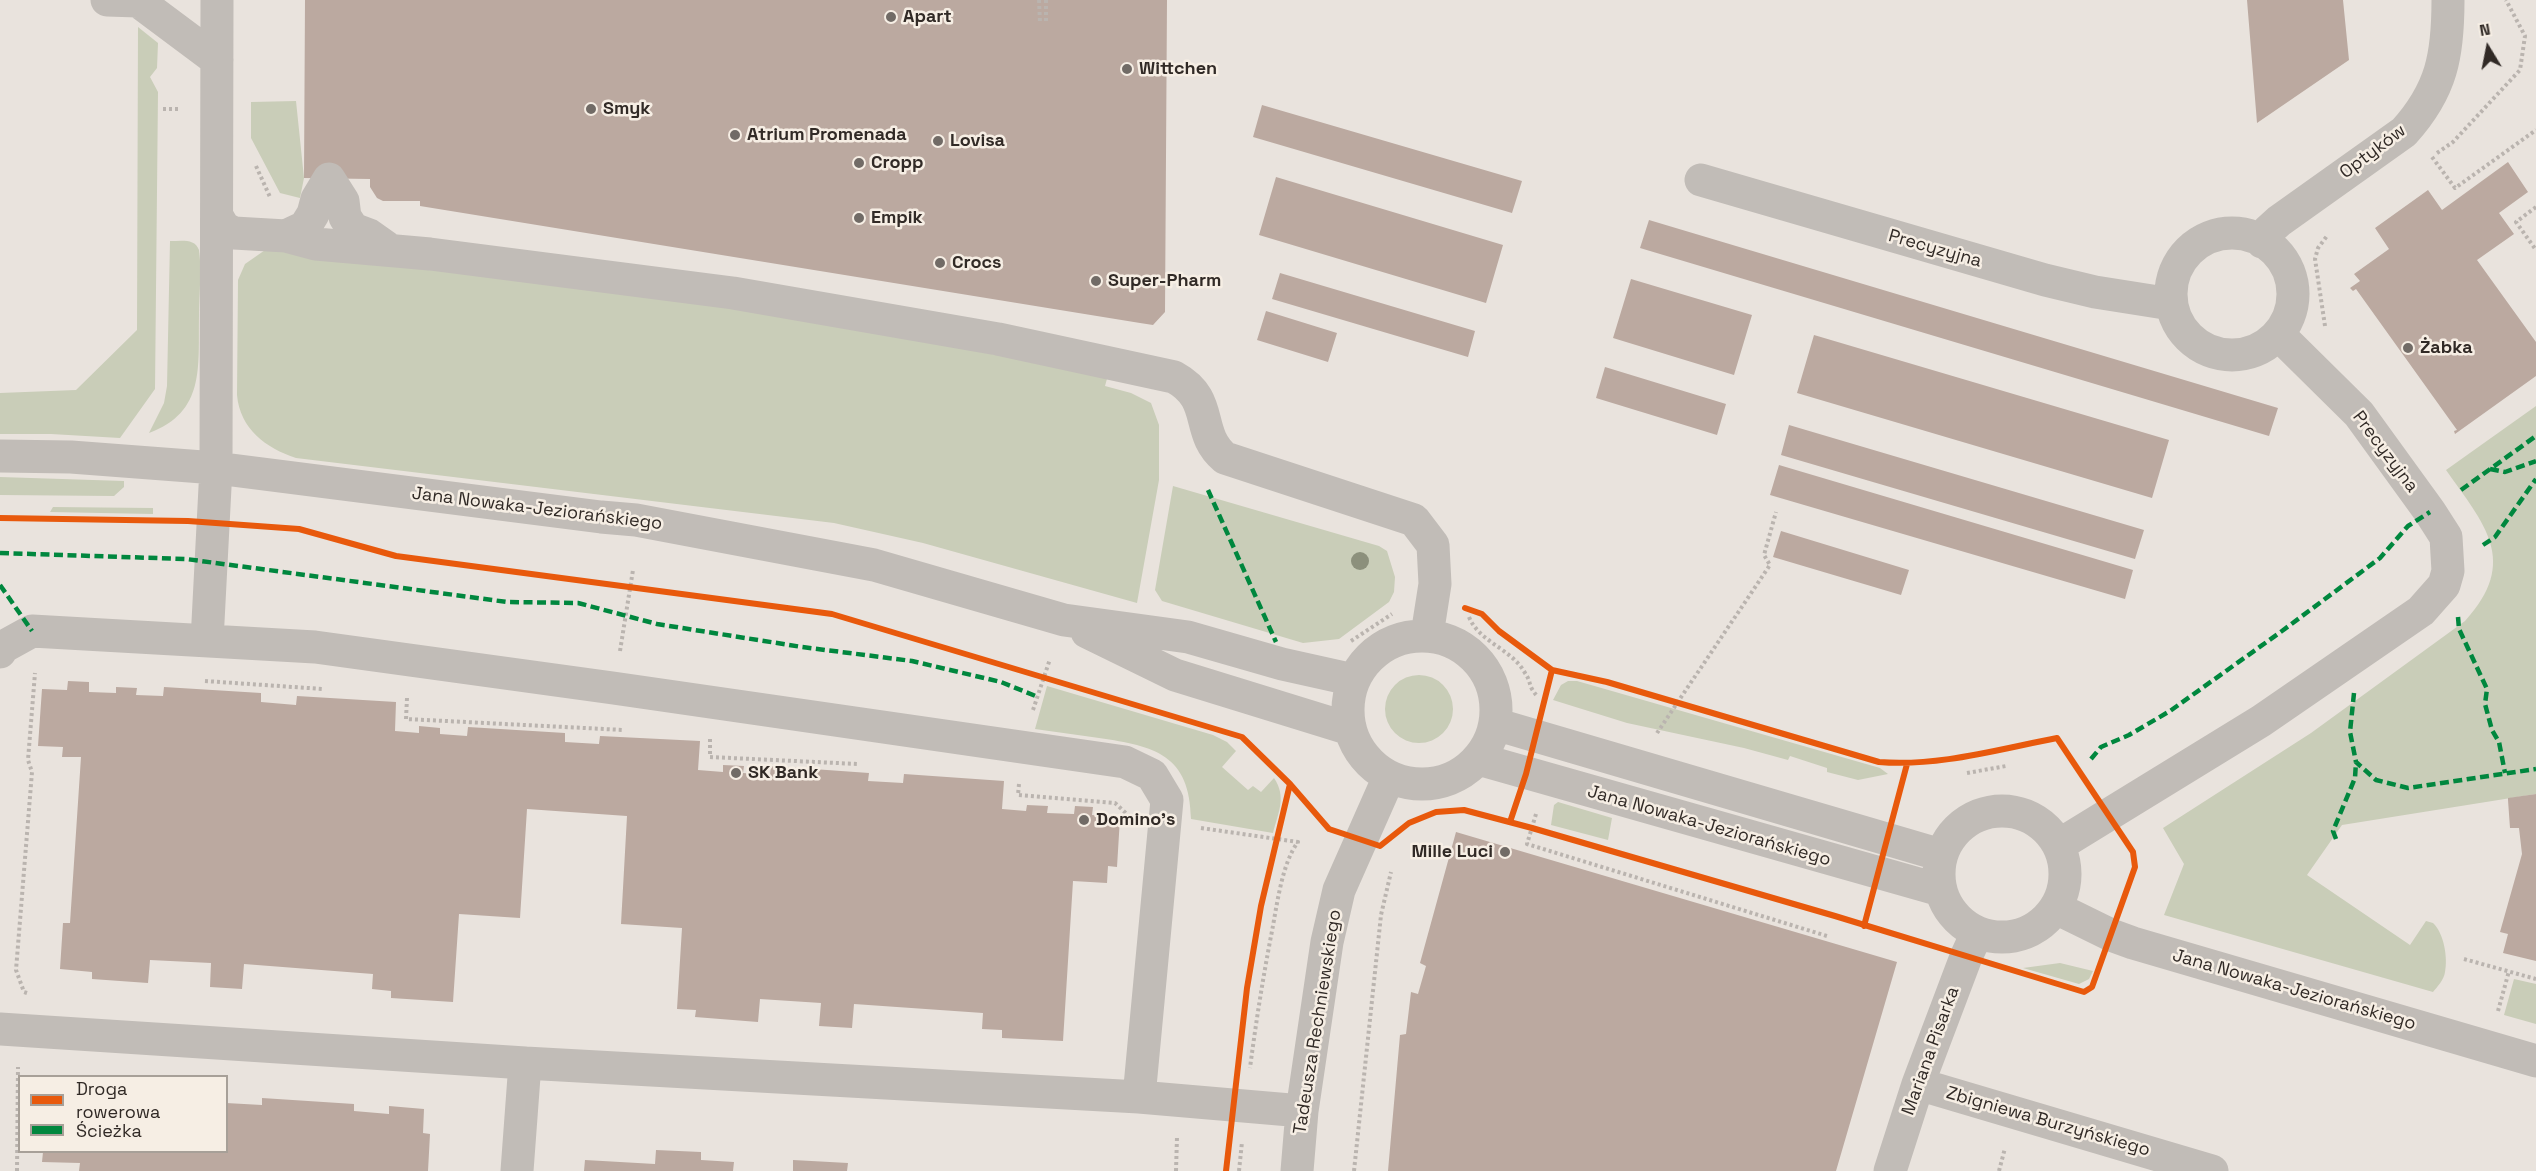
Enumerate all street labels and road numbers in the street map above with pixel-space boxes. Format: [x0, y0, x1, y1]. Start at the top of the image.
street label: Optyków [2336, 120, 2410, 184]
street label: Precyzyjna [1886, 225, 1984, 273]
street label: Precyzyjna [2348, 407, 2422, 497]
street label: Jana Nowaka-Jeziorańskiego [411, 483, 663, 535]
street label: Jana Nowaka-Jeziorańskiego [1585, 781, 1833, 871]
street label: Tadeusza Rechniewskiego [1290, 908, 1346, 1136]
street label: Jana Nowaka-Jeziorańskiego [2170, 945, 2418, 1035]
street label: Mariana Pisarka [1898, 984, 1964, 1118]
street label: Zbigniewa Burzyńskiego [1944, 1083, 2152, 1161]

